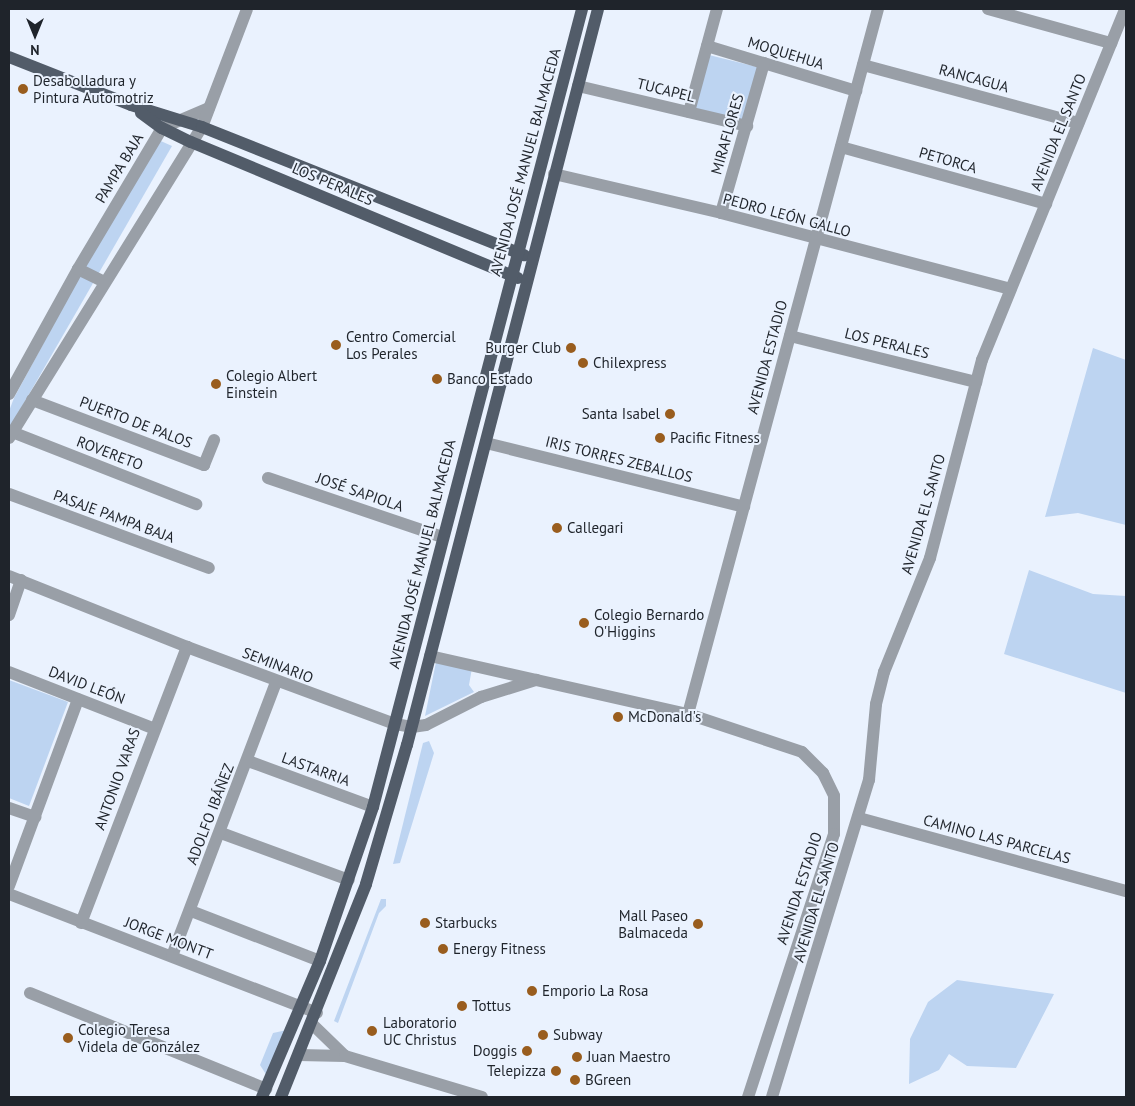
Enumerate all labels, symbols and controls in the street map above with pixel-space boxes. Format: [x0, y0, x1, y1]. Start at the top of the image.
north arrow [10, 10, 60, 60]
street label: MOQUEHUA [746, 33, 826, 73]
text: N [30, 41, 40, 59]
street label: AVENIDA JOSÉ MANUEL BALMACEDA [486, 45, 564, 279]
street label: RANCAGUA [937, 60, 1011, 96]
street label: AVENIDA EL SANTO [1026, 70, 1090, 194]
place label: Desabolladura y Pintura Automotriz [33, 71, 154, 106]
street label: TUCAPEL [635, 74, 697, 106]
marker: Desabolladura y Pintura Automotriz [17, 83, 29, 95]
street label: MIRAFLORES [707, 92, 747, 176]
street label: PAMPA BAJA [91, 130, 147, 206]
street label: PETORCA [917, 143, 979, 177]
street label: LOS PERALES [290, 159, 376, 209]
street label: PEDRO LEÓN GALLO [721, 189, 853, 241]
street label: AVENIDA ESTADIO [743, 298, 791, 416]
street label: LOS PERALES [843, 324, 931, 362]
place label: Centro Comercial Los Perales [346, 327, 456, 362]
marker: Centro Comercial Los Perales [330, 339, 342, 351]
place label: Burger Club [485, 339, 561, 357]
marker: Burger Club [565, 342, 577, 354]
place label: Chilexpress [593, 354, 667, 372]
marker: Chilexpress [577, 357, 589, 369]
place label: Colegio Albert Einstein [226, 366, 318, 401]
place label: Banco Estado [447, 370, 533, 388]
marker: Banco Estado [431, 373, 443, 385]
marker: Colegio Albert Einstein [210, 378, 222, 390]
street label: PUERTO DE PALOS [77, 392, 195, 452]
place label: Santa Isabel [582, 405, 660, 423]
marker: Santa Isabel [664, 408, 676, 420]
place label: Pacific Fitness [670, 429, 760, 447]
street label: ROVERETO [74, 432, 146, 474]
street label: IRIS TORRES ZEBALLOS [543, 432, 695, 486]
marker: Pacific Fitness [654, 432, 666, 444]
street label: AVENIDA JOSÉ MANUEL BALMACEDA [385, 437, 459, 671]
street label: AVENIDA EL SANTO [897, 451, 949, 577]
street label: JOSÉ SAPIOLA [314, 469, 406, 515]
street label: PASAJE PAMPA BAJA [51, 486, 177, 546]
place label: Callegari [567, 519, 624, 537]
marker: Callegari [551, 522, 563, 534]
place label: Colegio Bernardo O'Higgins [594, 605, 704, 640]
marker: Colegio Bernardo O'Higgins [578, 617, 590, 629]
street label: SEMINARIO [240, 643, 316, 687]
street label: DAVID LEÓN [46, 662, 128, 708]
place label: McDonald's [628, 708, 701, 726]
marker: McDonald's [612, 711, 624, 723]
street label: ANTONIO VARAS [90, 725, 144, 833]
street label: LASTARRIA [279, 748, 353, 790]
street label: ADOLFO IBÁÑEZ [182, 761, 238, 867]
street label: CAMINO LAS PARCELAS [921, 811, 1073, 867]
street label: AVENIDA ESTADIO [772, 829, 826, 947]
street label: AVENIDA EL SANTO [789, 839, 843, 965]
place label: Mall Paseo Balmaceda [618, 906, 688, 941]
street label: JORGE MONTT [122, 913, 216, 963]
place label: Starbucks [435, 914, 497, 932]
marker: Starbucks [419, 917, 431, 929]
marker: Mall Paseo Balmaceda [692, 918, 704, 930]
place label: Energy Fitness [453, 940, 546, 958]
marker: Energy Fitness [437, 943, 449, 955]
place label: Emporio La Rosa [542, 982, 648, 1000]
marker: Emporio La Rosa [526, 985, 538, 997]
place label: Tottus [472, 997, 511, 1015]
marker: Tottus [456, 1000, 468, 1012]
place label: Laboratorio UC Christus [383, 1013, 457, 1048]
place label: Colegio Teresa Videla de González [78, 1020, 200, 1055]
marker: Laboratorio UC Christus [365, 1024, 379, 1038]
place label: Subway [553, 1026, 602, 1044]
marker: Subway [537, 1029, 549, 1041]
marker: Colegio Teresa Videla de González [62, 1032, 74, 1044]
place label: Doggis [473, 1042, 517, 1060]
marker: Doggis [521, 1045, 533, 1057]
place label: Juan Maestro [587, 1048, 671, 1066]
marker: Juan Maestro [571, 1051, 583, 1063]
place label: Telepizza [487, 1062, 546, 1080]
marker: Telepizza [550, 1065, 562, 1077]
place label: BGreen [585, 1071, 631, 1089]
marker: BGreen [569, 1074, 581, 1086]

